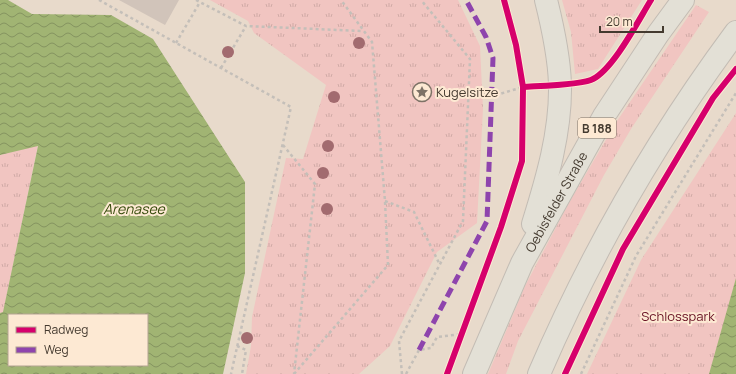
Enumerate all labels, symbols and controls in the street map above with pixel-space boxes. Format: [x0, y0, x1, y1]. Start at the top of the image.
scale bar [600, 8, 663, 34]
text: 20 m [606, 13, 633, 30]
place icon: Kugelsitze [411, 81, 433, 103]
place label: Kugelsitze [436, 83, 499, 101]
road number: B 188 [578, 118, 616, 138]
street label: Oebisfelder Straße [521, 148, 592, 255]
water label: Arenasee [103, 199, 166, 218]
park label: Schlosspark [641, 307, 715, 325]
legend [8, 314, 148, 366]
text: Radweg [44, 321, 88, 338]
text: Weg [44, 341, 69, 358]

